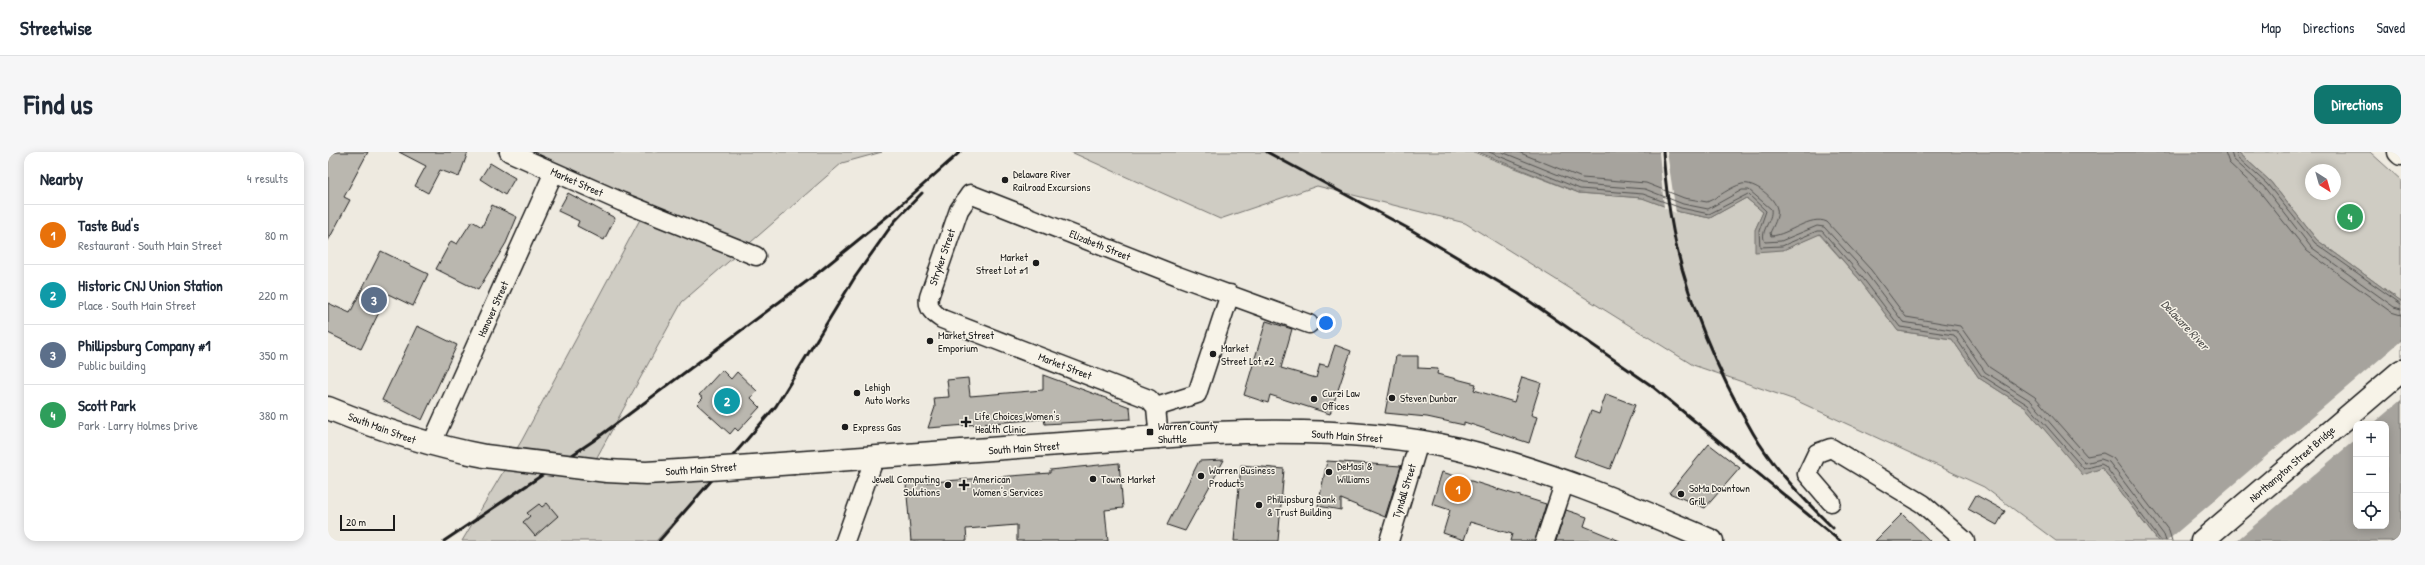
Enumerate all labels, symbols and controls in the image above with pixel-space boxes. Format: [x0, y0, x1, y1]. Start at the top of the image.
text: Streetwise [20, 15, 92, 41]
text: Map [2261, 18, 2281, 37]
text: Directions [2303, 18, 2354, 37]
text: Saved [2376, 18, 2405, 37]
text: Find us [24, 85, 93, 123]
button: Directions [2314, 85, 2401, 124]
street label: Market Street [549, 164, 606, 200]
north arrow [2305, 164, 2341, 200]
text: Nearby [40, 167, 83, 190]
place label: Delaware River Railroad Excursions [1013, 167, 1091, 194]
text: 4 results [247, 169, 288, 187]
marker: Delaware River Railroad Excursions [1000, 175, 1010, 185]
pin: 4 [2337, 202, 2363, 232]
text: Taste Bud's [78, 215, 139, 236]
text: 1 [51, 226, 55, 244]
text: 80 m [265, 226, 288, 244]
street label: Elizabeth Street [1067, 226, 1133, 264]
street label: Stryker Street [926, 227, 958, 287]
text: Restaurant · South Main Street [78, 236, 222, 254]
place label: Market Street Lot #1 [976, 250, 1028, 277]
marker: Market Street Lot #1 [1031, 258, 1041, 268]
text: Historic CNJ Union Station [78, 275, 223, 296]
street label: Hanover Street [474, 279, 512, 339]
pin: 3 [361, 285, 387, 315]
text: 2 [50, 286, 56, 304]
text: 220 m [258, 286, 288, 304]
text: Place · South Main Street [78, 296, 196, 314]
water label: Delaware River [2158, 296, 2214, 355]
your location [1316, 313, 1336, 333]
place label: Market Street Emporium [938, 328, 994, 355]
text: Phillipsburg Company #1 [78, 335, 211, 356]
marker: Market Street Emporium [925, 336, 935, 346]
place label: Market Street Lot #2 [1221, 341, 1274, 368]
text: 3 [50, 346, 56, 364]
text: 350 m [259, 346, 288, 364]
street label: Market Street [1036, 349, 1094, 383]
marker: Market Street Lot #2 [1208, 349, 1218, 359]
text: Public building [78, 356, 146, 374]
place label: Lehigh Auto Works [865, 380, 910, 407]
pin: 2 [714, 386, 740, 416]
place label: Curzi Law Offices [1322, 386, 1360, 413]
marker: Lehigh Auto Works [852, 388, 862, 398]
place label: Steven Dunbar [1400, 391, 1458, 405]
marker: Steven Dunbar [1387, 393, 1397, 403]
marker: Curzi Law Offices [1309, 394, 1319, 404]
text: Scott Park [78, 395, 136, 416]
text: 4 [51, 406, 55, 424]
text: 380 m [259, 406, 288, 424]
street label: South Main Street [346, 409, 418, 447]
place label: Life Choices Women's Health Clinic [975, 409, 1059, 436]
text: Park · Larry Holmes Drive [78, 416, 198, 434]
marker: Life Choices Women's Health Clinic [960, 416, 972, 428]
place label: Warren County Shuttle [1158, 419, 1218, 446]
place label: Express Gas [853, 420, 901, 434]
map controls [2353, 421, 2389, 529]
button: + [2353, 421, 2389, 457]
marker: Express Gas [840, 422, 850, 432]
street label: Northampton Street Bridge [2246, 423, 2338, 505]
marker: Warren County Shuttle [1145, 427, 1155, 437]
street label: South Main Street [1311, 427, 1383, 445]
street label: South Main Street [988, 439, 1060, 457]
button: − [2353, 457, 2389, 493]
place label: DeMasi & Williams [1337, 459, 1373, 486]
street label: South Main Street [665, 460, 737, 478]
street label: Tyndall Street [1389, 462, 1419, 520]
place label: Warren Business Products [1209, 463, 1275, 490]
marker: DeMasi & Williams [1324, 467, 1334, 477]
marker: Warren Business Products [1196, 471, 1206, 481]
place label: Jewell Computing Solutions [872, 472, 940, 499]
place label: American Women's Services [973, 472, 1043, 499]
place label: Towne Market [1101, 472, 1156, 486]
marker: Towne Market [1088, 474, 1098, 484]
pin: 1 [1445, 474, 1471, 504]
marker: American Women's Services [958, 479, 970, 491]
marker: Jewell Computing Solutions [943, 480, 953, 490]
place label: SoMa Downtown Grill [1689, 481, 1750, 508]
marker: SoMa Downtown Grill [1676, 489, 1686, 499]
place label: Phillipsburg Bank & Trust Building [1267, 492, 1336, 519]
button: locate [2353, 493, 2389, 529]
marker: Phillipsburg Bank & Trust Building [1254, 500, 1264, 510]
scale bar [340, 513, 395, 532]
text: 20 m [346, 515, 366, 529]

